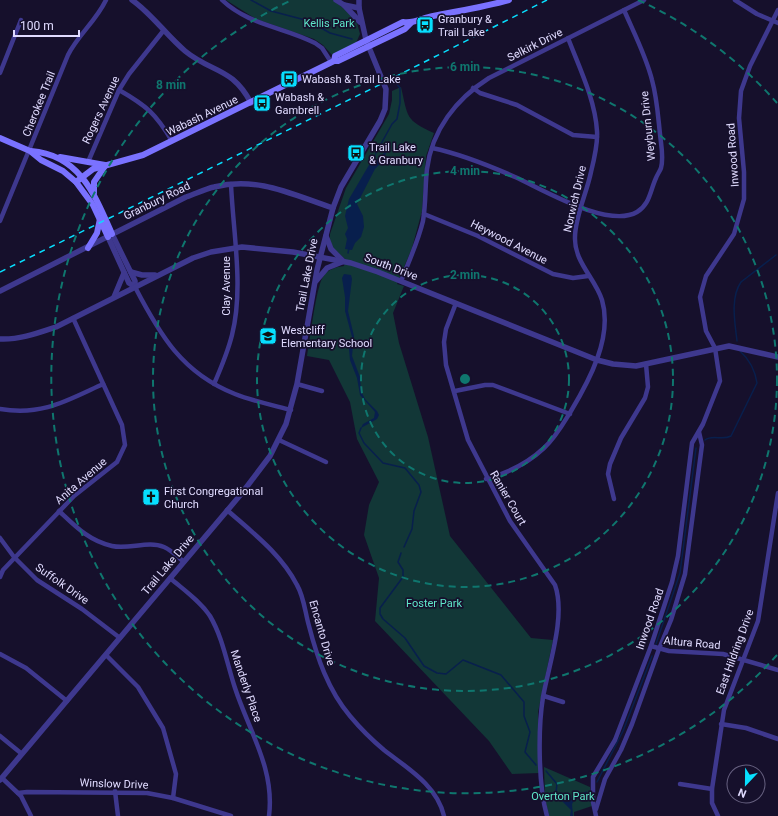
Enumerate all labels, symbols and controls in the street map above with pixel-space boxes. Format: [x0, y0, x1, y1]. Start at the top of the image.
scale bar [14, 12, 79, 38]
place label: Granbury & Trail Lake [438, 13, 492, 39]
bus stop icon: Granbury & Trail Lake [415, 15, 435, 35]
park label: Kellis Park [303, 17, 355, 30]
text: 100 m [20, 19, 54, 33]
street label: Selkirk Drive [505, 26, 565, 64]
text: 6 min [450, 60, 480, 74]
street label: Cherokee Trail [20, 69, 58, 139]
bus stop icon: Wabash & Trail Lake [279, 69, 299, 89]
place label: Wabash & Trail Lake [302, 73, 401, 86]
street label: Rogers Avenue [80, 74, 122, 146]
text: 8 min [156, 78, 186, 92]
street label: Weyburn Drive [638, 90, 658, 162]
place label: Wabash & Gambrell [275, 91, 324, 117]
street label: Wabash Avenue [164, 93, 240, 139]
bus stop icon: Wabash & Gambrell [252, 93, 272, 113]
street label: Inwood Road [724, 123, 742, 187]
place label: Trail Lake & Granbury [369, 141, 424, 167]
bus stop icon: Trail Lake & Granbury [346, 143, 366, 163]
text: 4 min [450, 164, 480, 178]
street label: Norwich Drive [561, 164, 589, 234]
street label: Granbury Road [122, 179, 192, 223]
street label: Heywood Avenue [468, 217, 550, 267]
street label: Trail Lake Drive [294, 237, 321, 313]
street label: South Drive [363, 251, 420, 283]
street label: Clay Avenue [220, 256, 233, 316]
text: 2 min [450, 268, 480, 282]
place label: Westcliff Elementary School [281, 324, 372, 350]
school or university icon: Westcliff Elementary School [258, 326, 278, 346]
centre of rings [458, 372, 472, 386]
street label: Anita Avenue [53, 455, 110, 507]
street label: Ranier Court [487, 468, 529, 528]
place label: First Congregational Church [164, 485, 263, 511]
church icon: First Congregational Church [141, 487, 161, 507]
street label: Trail Lake Drive [139, 532, 197, 598]
street label: Suffolk Drive [33, 561, 91, 607]
street label: Inwood Road [633, 587, 667, 651]
park label: Foster Park [406, 597, 462, 610]
street label: Encanto Drive [306, 599, 338, 667]
street label: East Hildring Drive [714, 607, 757, 696]
street label: Altura Road [663, 634, 721, 652]
street label: Manderly Place [228, 648, 264, 724]
north arrow [726, 764, 766, 804]
street label: Winslow Drive [79, 776, 149, 792]
text: N [736, 785, 748, 800]
park label: Overton Park [531, 790, 595, 803]

